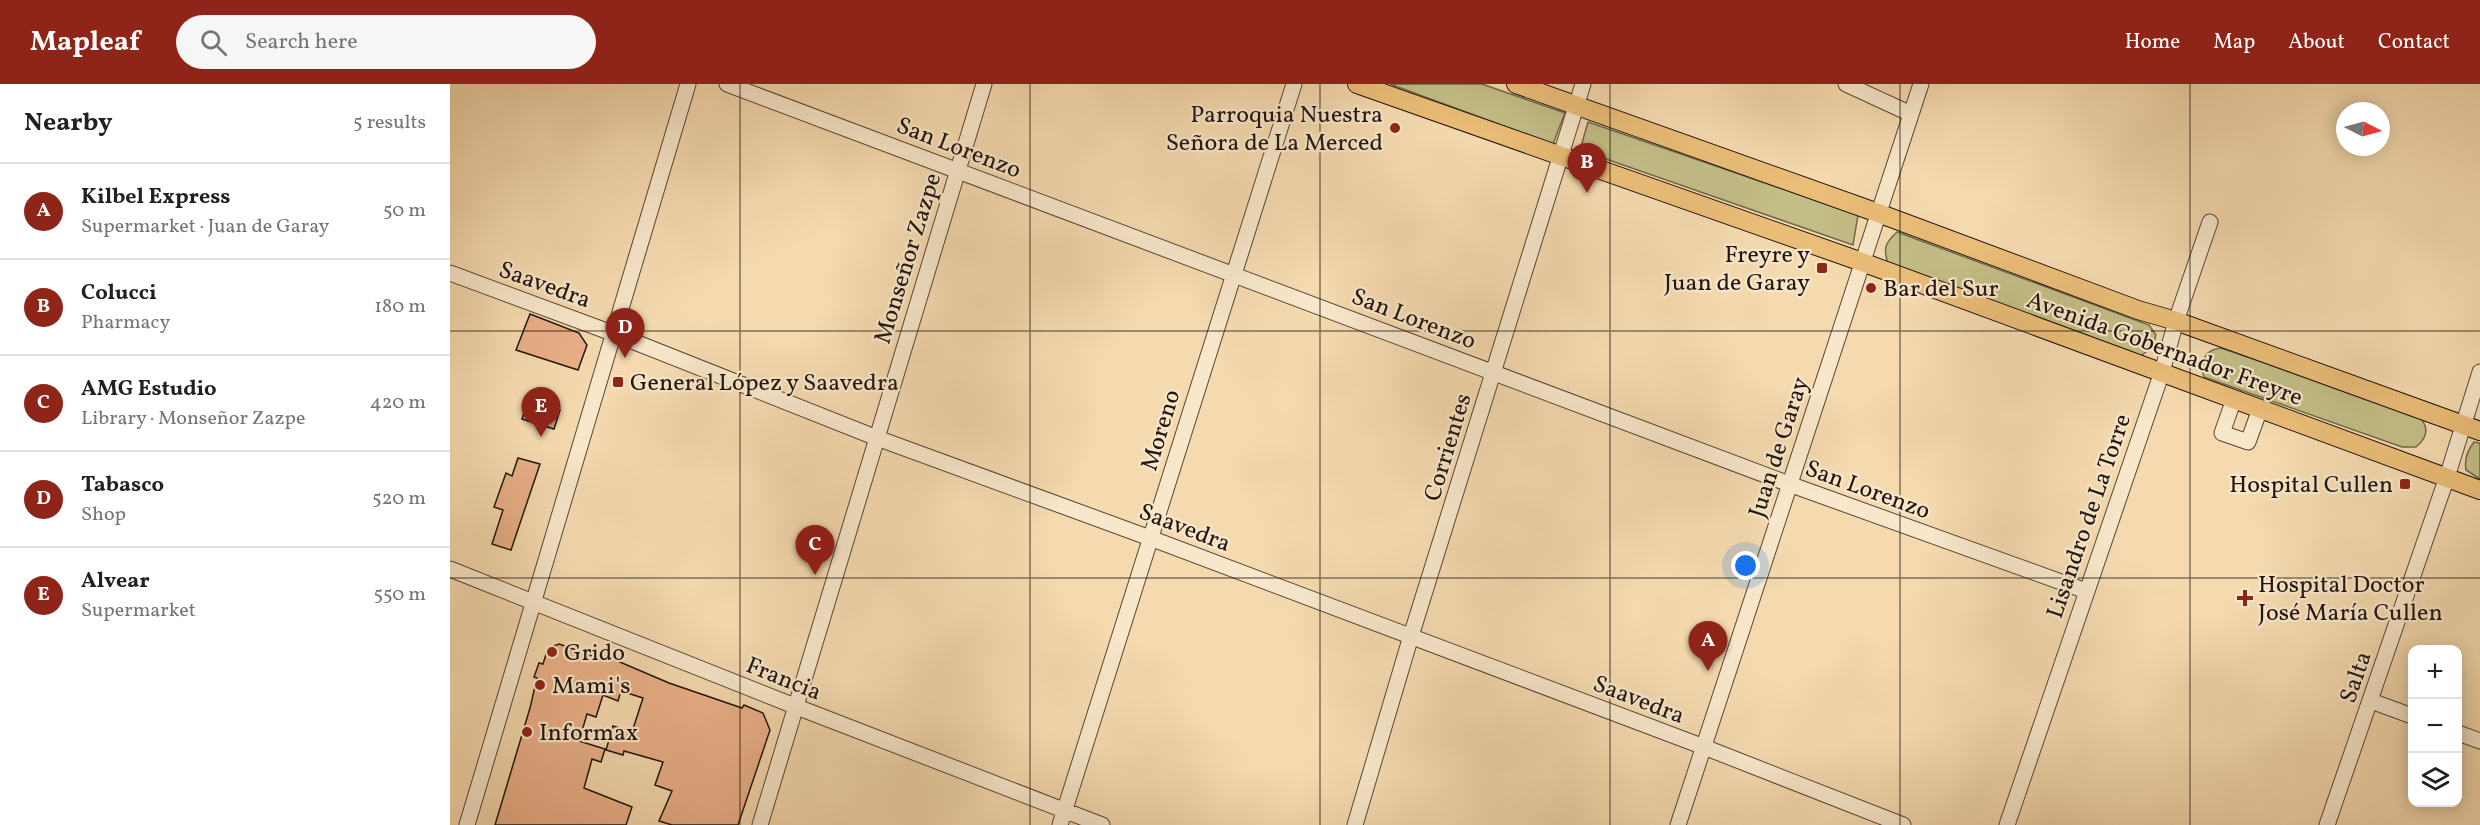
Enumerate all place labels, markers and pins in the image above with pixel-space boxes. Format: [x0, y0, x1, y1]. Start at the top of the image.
place label: Parroquia Nuestra Señora de La Merced [1166, 99, 1383, 161]
marker: Parroquia Nuestra Señora de La Merced [1388, 121, 1402, 135]
pin: B [1568, 144, 1606, 193]
place label: Freyre y Juan de Garay [1664, 239, 1810, 301]
marker: Freyre y Juan de Garay [1815, 261, 1829, 275]
place label: Bar del Sur [1883, 273, 1999, 307]
marker: Bar del Sur [1864, 281, 1878, 295]
pin: D [606, 308, 645, 358]
place label: General López y Saavedra [630, 367, 899, 401]
marker: General López y Saavedra [611, 375, 625, 389]
pin: E [522, 388, 560, 437]
place label: Hospital Cullen [2229, 469, 2393, 503]
marker: Hospital Cullen [2398, 477, 2412, 491]
pin: C [796, 526, 835, 575]
place label: Hospital Doctor José María Cullen [2258, 569, 2443, 631]
marker: Hospital Doctor José María Cullen [2236, 589, 2254, 607]
pin: A [1688, 622, 1728, 671]
place label: Grido [564, 637, 625, 671]
marker: Grido [545, 645, 559, 659]
place label: Mami's [552, 670, 631, 704]
marker: Mami's [533, 678, 547, 692]
place label: Informax [539, 717, 638, 751]
marker: Informax [520, 725, 534, 739]

